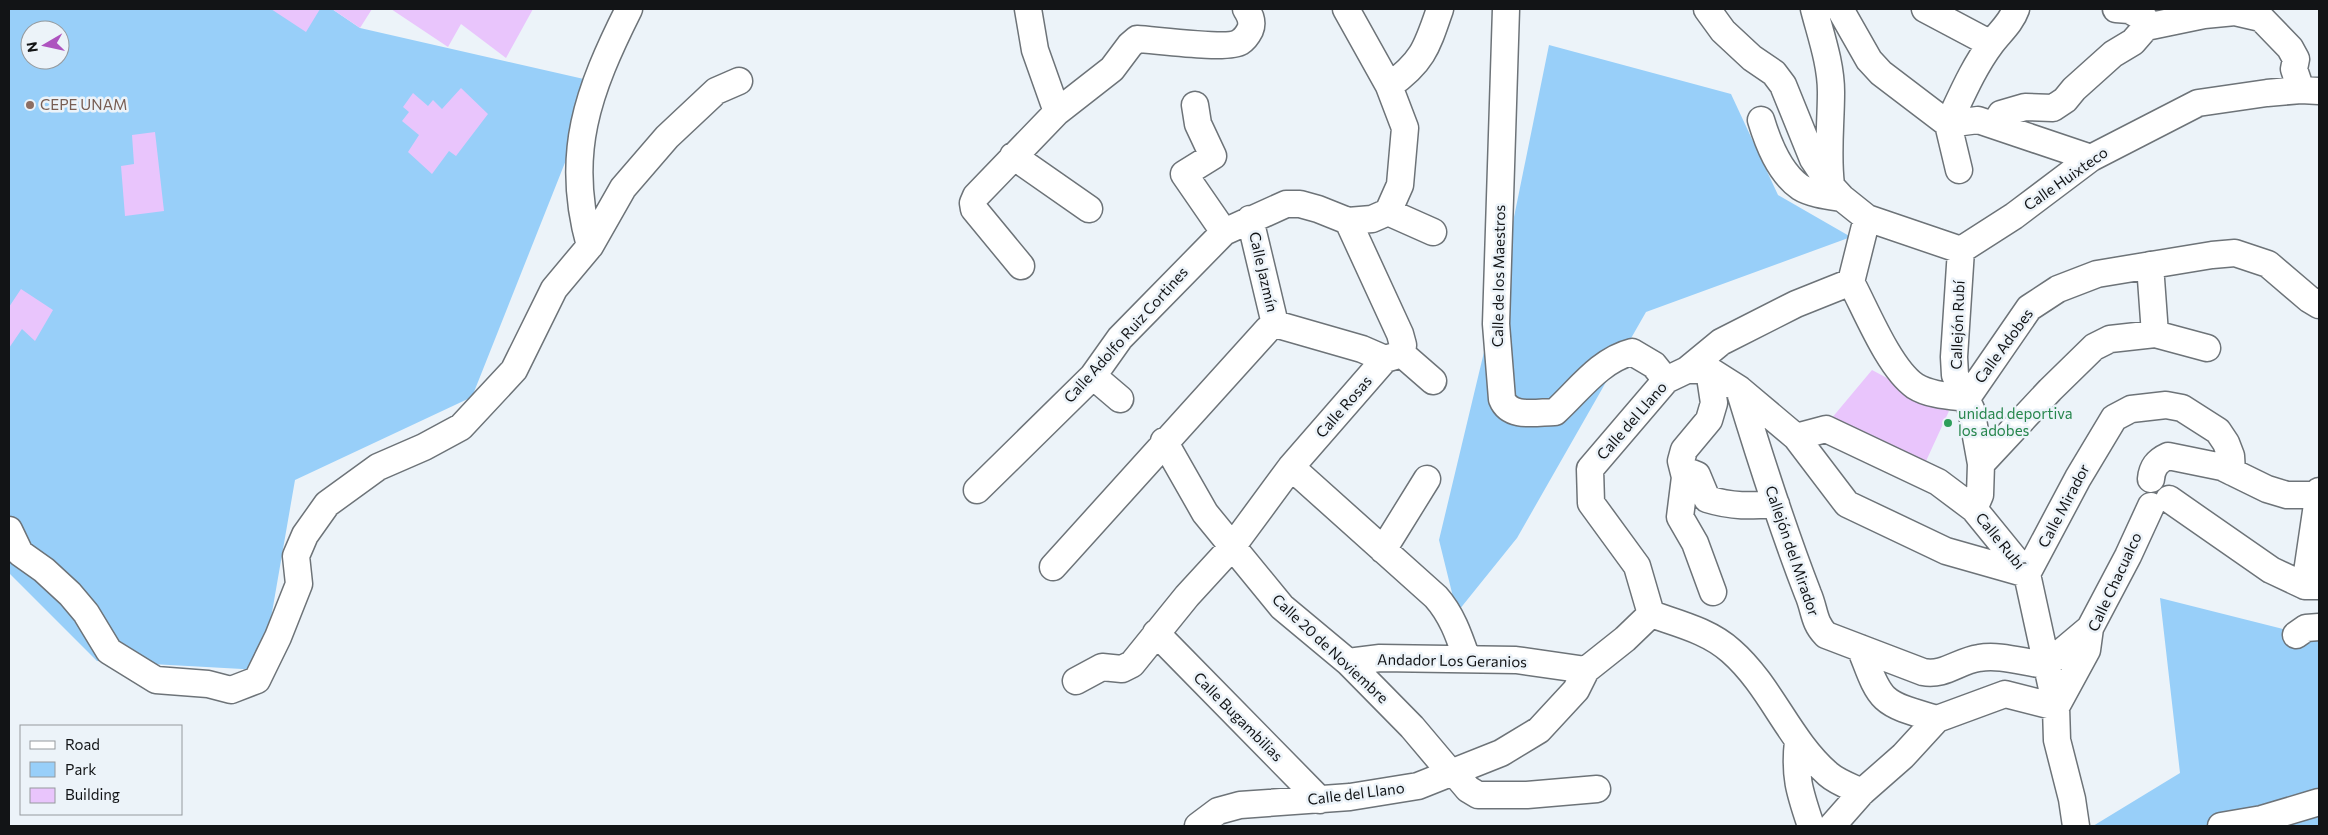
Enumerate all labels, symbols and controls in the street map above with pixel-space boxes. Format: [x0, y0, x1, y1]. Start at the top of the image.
north arrow [20, 20, 70, 70]
text: N [22, 41, 41, 54]
place label: CEPE UNAM [40, 95, 127, 113]
marker: CEPE UNAM [24, 99, 36, 111]
street label: Calle Huixteco [2020, 143, 2111, 214]
street label: Calle de los Maestros [1488, 204, 1508, 347]
street label: Calle Jazmín [1246, 230, 1282, 314]
street label: Calle Adolfo Ruiz Cortines [1060, 263, 1191, 406]
street label: Callejón Rubí [1946, 279, 1968, 370]
street label: Calle Adobes [1970, 304, 2036, 386]
street label: Calle Rosas [1311, 371, 1375, 441]
street label: Calle del Llano [1592, 378, 1670, 463]
place label: unidad deportiva los adobes [1958, 404, 2073, 439]
marker: unidad deportiva los adobes [1942, 417, 1954, 429]
street label: Calle Mirador [2034, 461, 2093, 550]
street label: Callejón del Mirador [1762, 483, 1824, 618]
street label: Calle Rubí [1973, 508, 2030, 573]
street label: Calle Chacualco [2083, 529, 2145, 634]
street label: Calle 20 de Noviembre [1269, 590, 1392, 707]
street label: Andador Los Geranios [1377, 650, 1527, 670]
street label: Calle Bugambilias [1190, 668, 1287, 765]
legend [20, 725, 182, 815]
text: Road [65, 735, 100, 753]
text: Park [65, 760, 96, 778]
street label: Calle del Llano [1306, 778, 1405, 808]
text: Building [65, 785, 120, 803]

